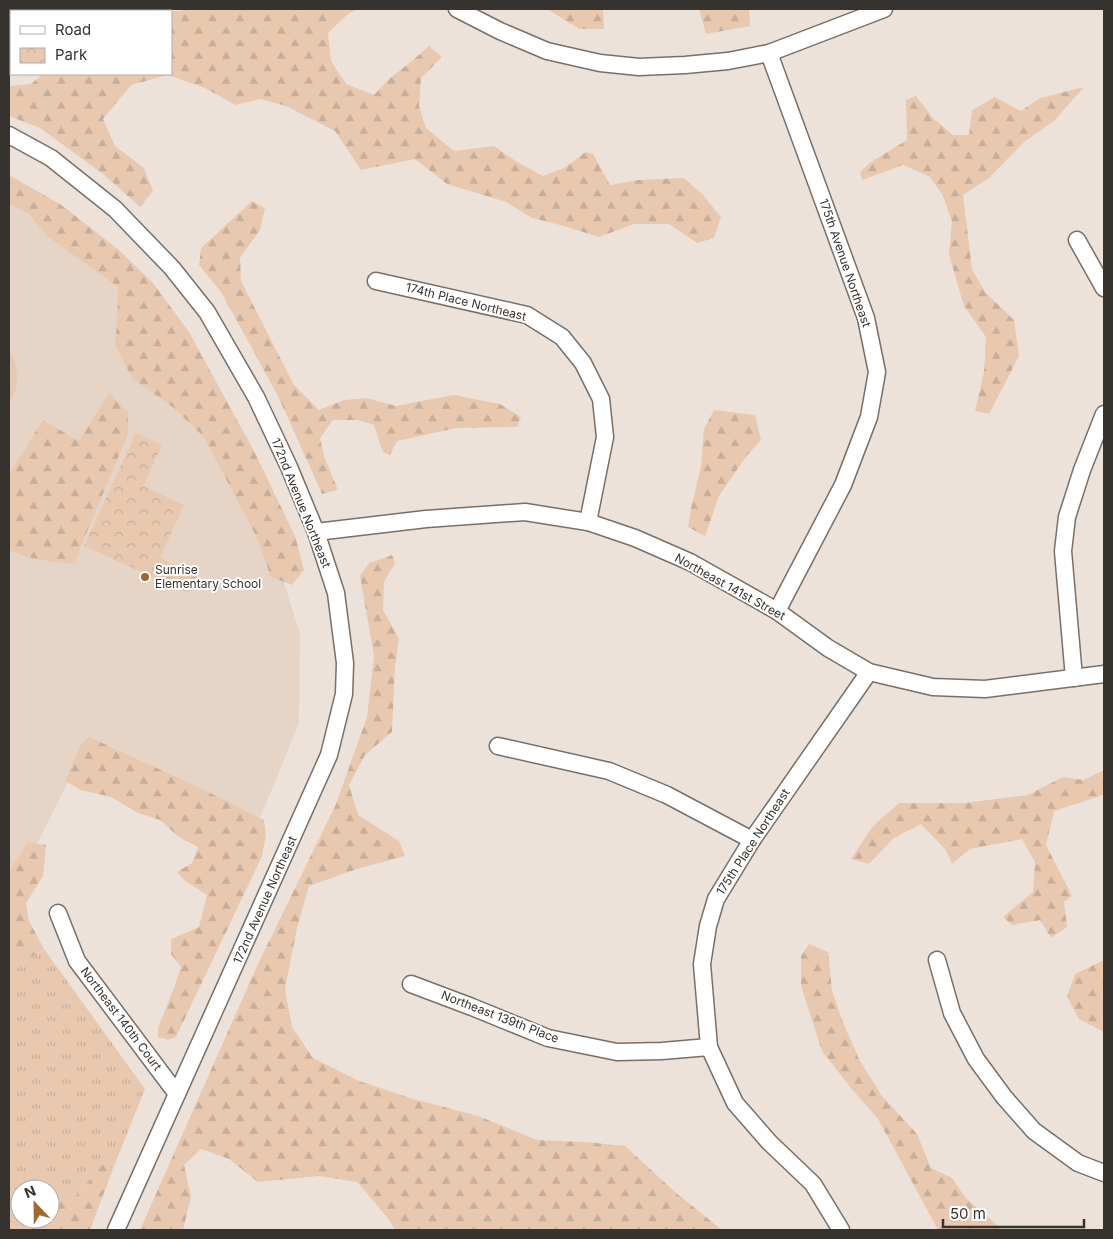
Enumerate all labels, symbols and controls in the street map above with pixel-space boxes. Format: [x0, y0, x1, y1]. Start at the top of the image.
legend [10, 10, 172, 75]
text: Road [55, 20, 91, 39]
text: Park [55, 45, 88, 64]
street label: 175th Avenue Northeast [816, 197, 875, 329]
street label: 174th Place Northeast [404, 279, 528, 324]
street label: 172nd Avenue Northeast [269, 436, 334, 570]
street label: Northeast 141st Street [672, 550, 788, 623]
place label: Sunrise Elementary School [155, 562, 261, 591]
marker: Sunrise Elementary School [139, 571, 151, 583]
street label: 175th Place Northeast [713, 786, 793, 898]
street label: 172nd Avenue Northeast [230, 833, 300, 966]
street label: Northeast 140th Court [78, 964, 165, 1074]
street label: Northeast 139th Place [439, 987, 561, 1046]
north arrow [10, 1179, 60, 1229]
text: N [22, 1182, 38, 1201]
scale bar [943, 1196, 1084, 1228]
text: 50 m [950, 1204, 986, 1223]

